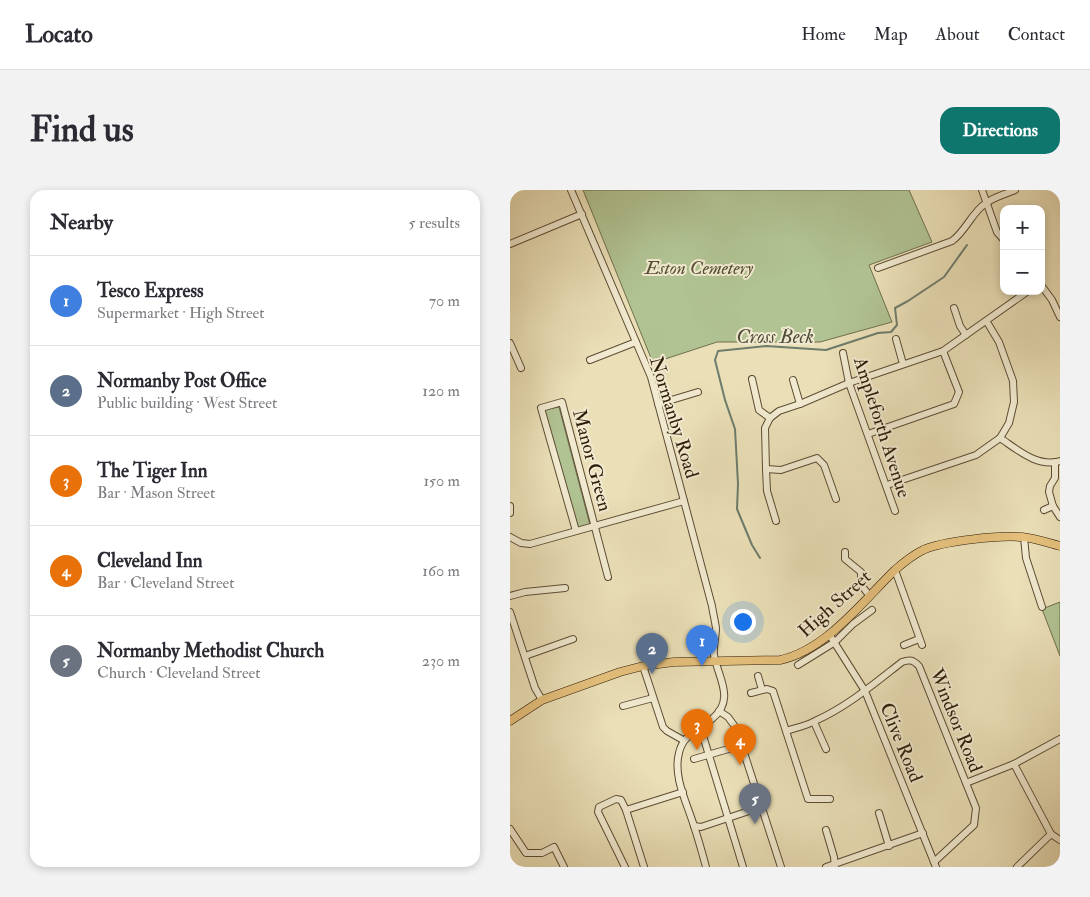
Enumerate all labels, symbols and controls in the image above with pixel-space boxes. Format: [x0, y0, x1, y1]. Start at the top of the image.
text: Locato [25, 19, 93, 50]
text: Home [801, 23, 846, 46]
text: Map [874, 23, 908, 46]
text: About [936, 23, 980, 46]
text: Contact [1008, 23, 1065, 46]
button: Directions [940, 107, 1060, 154]
text: Find us [30, 108, 134, 152]
map controls [1000, 205, 1045, 295]
button: + [1000, 205, 1045, 250]
text: Nearby [50, 209, 113, 236]
text: 5 results [409, 213, 460, 233]
button: − [1000, 250, 1045, 295]
park label: Eston Cemetery [643, 256, 754, 280]
text: Tesco Express [97, 279, 204, 303]
text: 1 [63, 291, 69, 311]
text: 70 m [429, 291, 460, 311]
text: Supermarket · High Street [97, 303, 264, 323]
water label: Cross Beck [736, 324, 814, 349]
street label: Normanby Road [644, 353, 704, 482]
street label: Ampleforth Avenue [847, 353, 916, 501]
text: Normanby Post Office [97, 369, 266, 393]
text: 2 [62, 381, 70, 401]
text: 120 m [422, 381, 460, 401]
text: Public building · West Street [97, 393, 277, 413]
street label: Manor Green [567, 407, 617, 514]
text: The Tiger Inn [97, 459, 208, 483]
text: 3 [63, 471, 69, 491]
text: 150 m [423, 471, 460, 491]
text: Bar · Mason Street [97, 483, 215, 503]
text: Cleveland Inn [97, 549, 203, 573]
text: 4 [62, 561, 70, 581]
text: 160 m [422, 561, 460, 581]
street label: High Street [793, 565, 876, 643]
text: Bar · Cleveland Street [97, 573, 234, 593]
your location [730, 609, 756, 635]
pin: 1 [686, 625, 718, 666]
pin: 2 [636, 633, 668, 674]
text: Normanby Methodist Church [97, 639, 324, 663]
text: 5 [62, 651, 70, 671]
text: 230 m [422, 651, 460, 671]
text: Church · Cleveland Street [97, 663, 260, 683]
street label: Windsor Road [924, 664, 988, 776]
street label: Clive Road [874, 699, 928, 786]
pin: 3 [681, 709, 713, 750]
pin: 4 [724, 724, 756, 765]
pin: 5 [739, 783, 771, 824]

